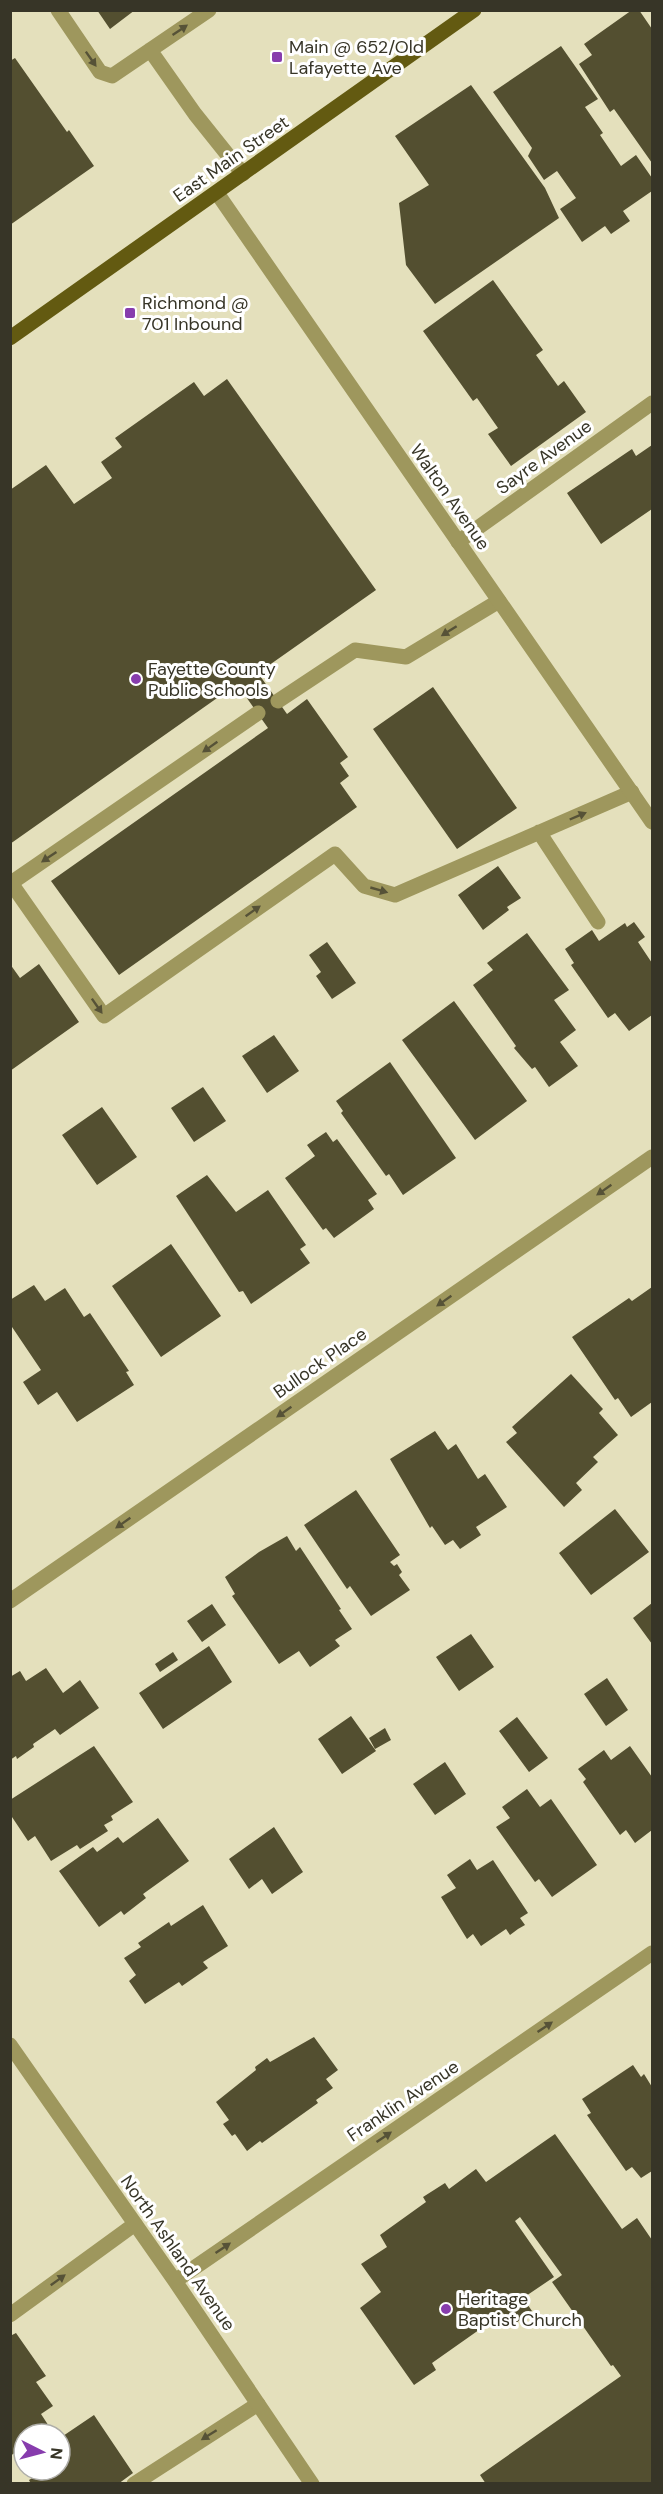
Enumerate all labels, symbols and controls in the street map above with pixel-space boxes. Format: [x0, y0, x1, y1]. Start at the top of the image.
one-way arrow [171, 24, 187, 36]
place label: Main @ 652/Old Lafayette Ave [289, 35, 424, 80]
one-way arrow [85, 50, 97, 66]
marker: Main @ 652/Old Lafayette Ave [270, 50, 284, 64]
street label: East Main Street [168, 110, 294, 208]
place label: Richmond @ 701 Inbound [142, 291, 249, 336]
marker: Richmond @ 701 Inbound [123, 306, 137, 320]
street label: Sayre Avenue [491, 414, 597, 500]
street label: Walton Avenue [405, 439, 495, 555]
one-way arrow [441, 626, 457, 637]
place label: Fayette County Public Schools [148, 657, 276, 702]
marker: Fayette County Public Schools [129, 672, 143, 686]
one-way arrow [202, 741, 218, 753]
one-way arrow [569, 811, 587, 821]
one-way arrow [42, 851, 58, 863]
one-way arrow [370, 886, 388, 895]
one-way arrow [245, 905, 261, 917]
one-way arrow [91, 997, 103, 1013]
one-way arrow [597, 1184, 613, 1196]
one-way arrow [436, 1295, 452, 1306]
street label: Bullock Place [269, 1322, 371, 1404]
one-way arrow [276, 1406, 292, 1418]
one-way arrow [116, 1517, 132, 1529]
one-way arrow [537, 2022, 553, 2033]
street label: Franklin Avenue [342, 2055, 464, 2147]
one-way arrow [376, 2132, 392, 2143]
street label: North Ashland Avenue [115, 2170, 241, 2336]
one-way arrow [215, 2243, 231, 2254]
one-way arrow [49, 2274, 65, 2286]
place label: Heritage Baptist Church [458, 2287, 582, 2332]
marker: Heritage Baptist Church [439, 2302, 453, 2316]
north arrow [12, 2422, 72, 2482]
one-way arrow [201, 2429, 217, 2440]
text: N [45, 2447, 67, 2460]

